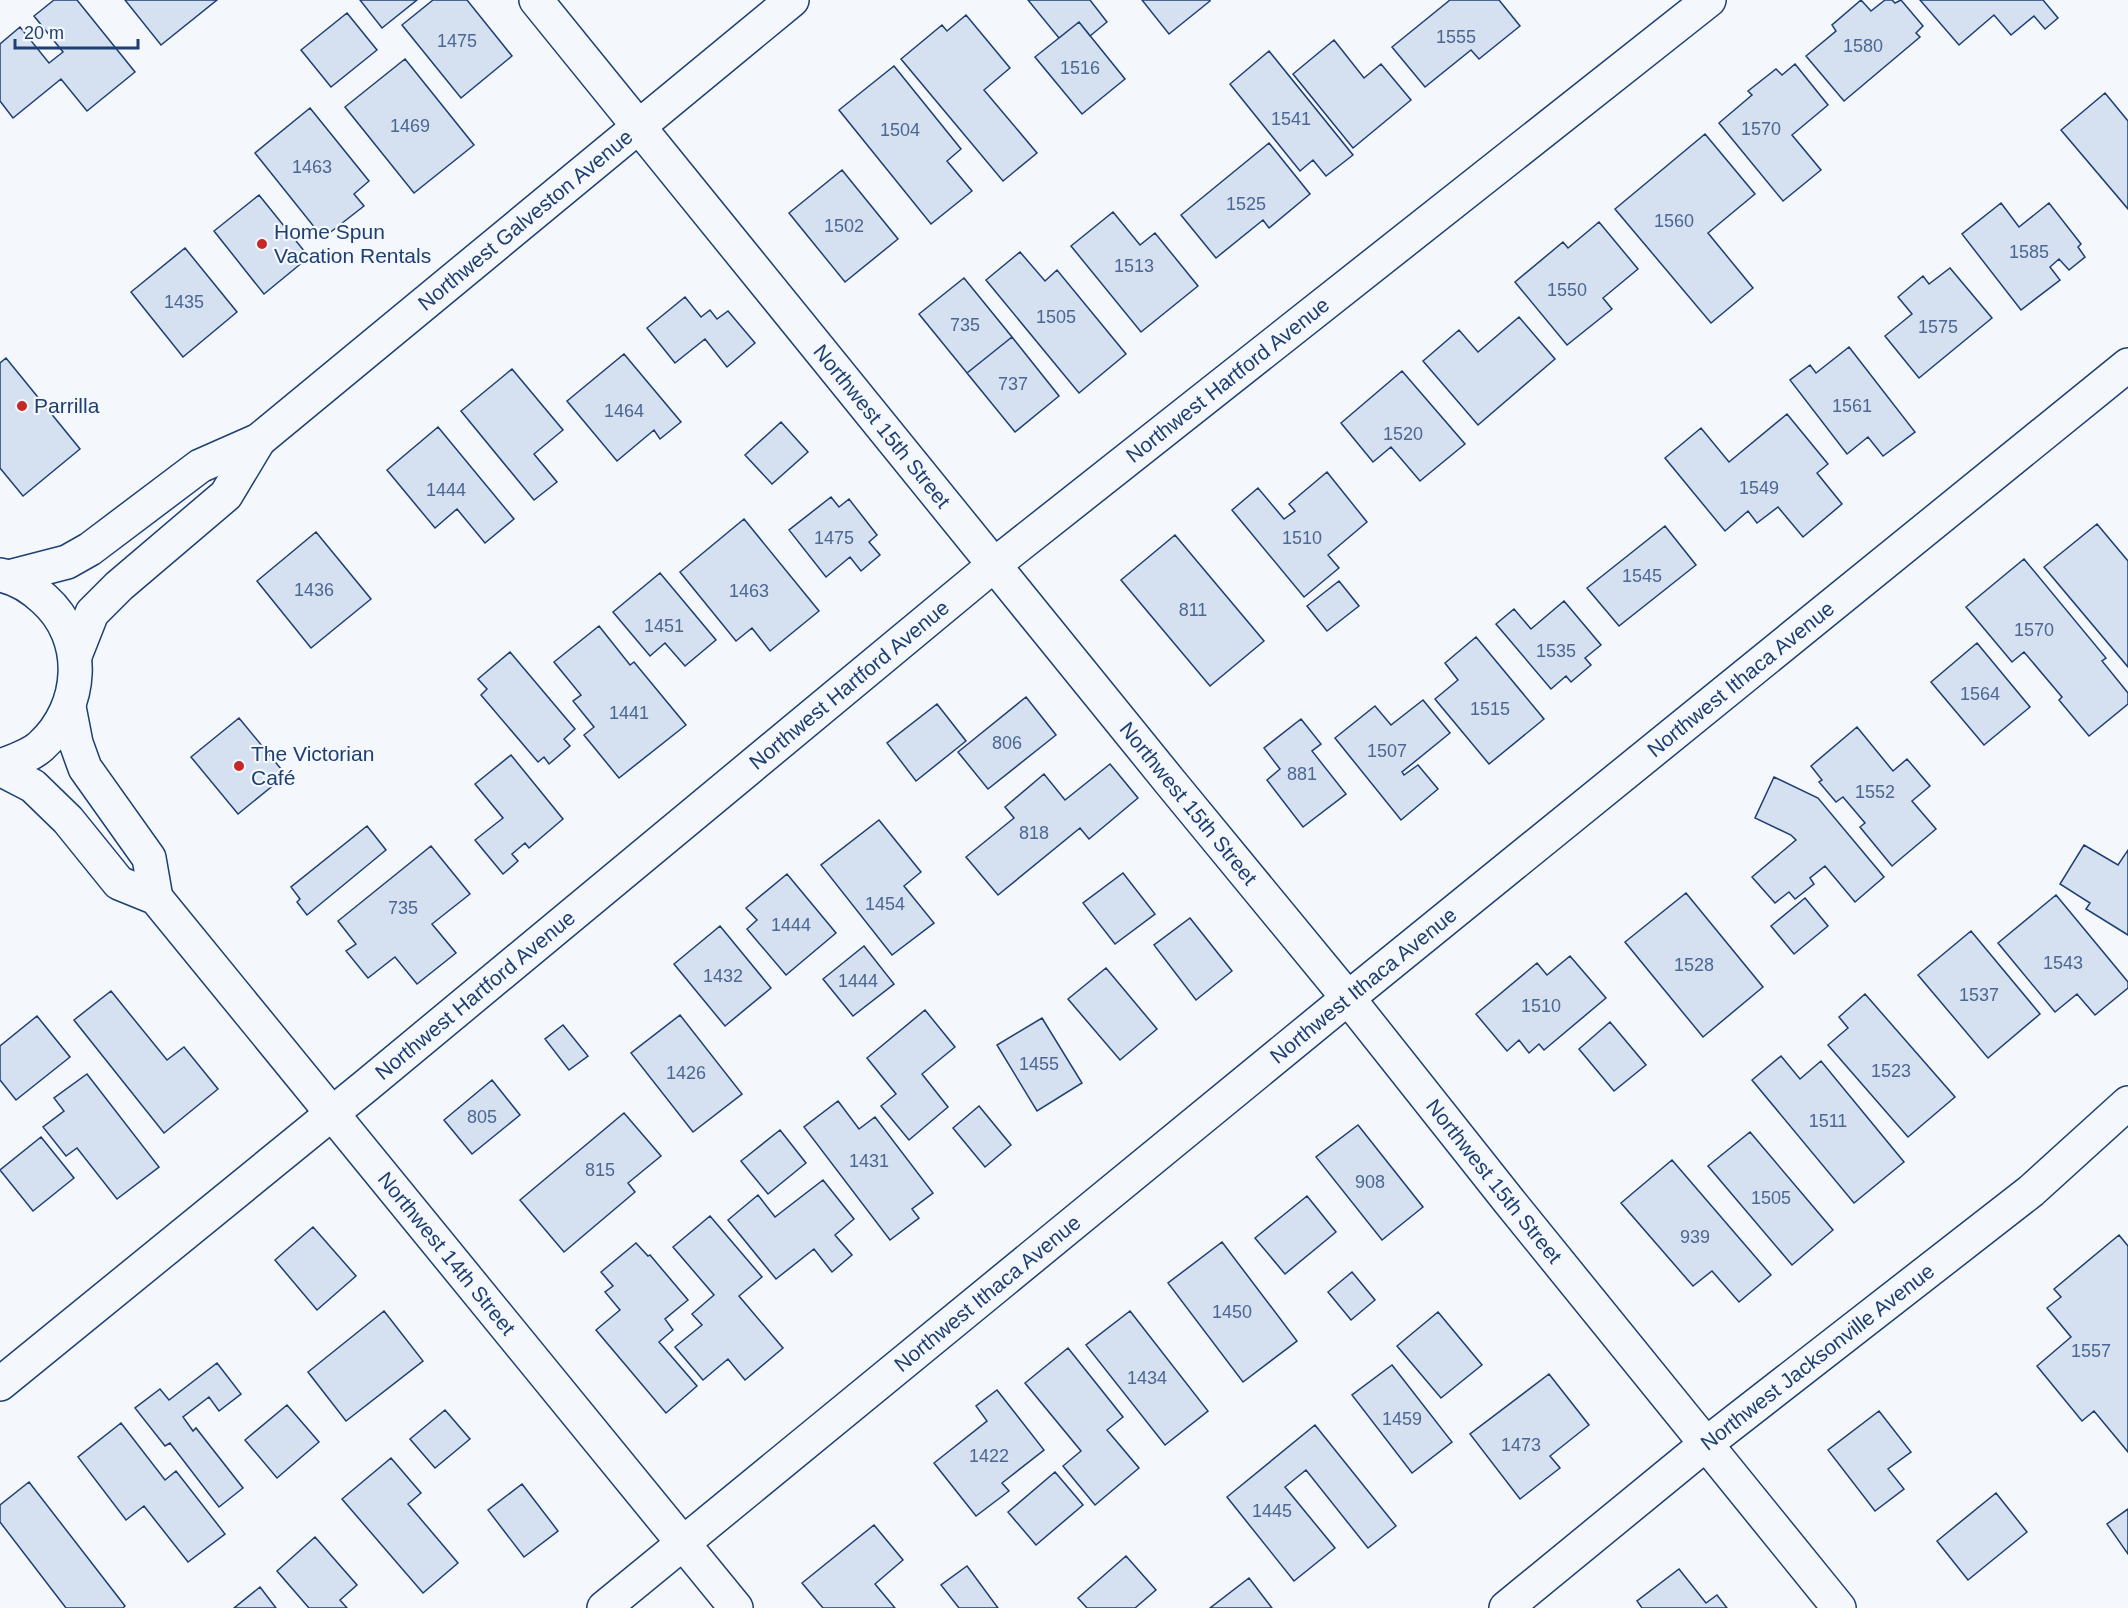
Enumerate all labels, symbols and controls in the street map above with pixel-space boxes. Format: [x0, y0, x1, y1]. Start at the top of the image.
scale bar [15, 12, 138, 50]
text: 20 m [24, 23, 64, 43]
house number: 1555 [1436, 27, 1476, 47]
house number: 1475 [437, 31, 477, 51]
house number: 1580 [1843, 36, 1883, 56]
house number: 1516 [1060, 58, 1100, 78]
house number: 1541 [1271, 109, 1311, 129]
house number: 1469 [390, 116, 430, 136]
house number: 1570 [1741, 119, 1781, 139]
house number: 1504 [880, 120, 920, 140]
street label: Northwest Galveston Avenue [413, 125, 637, 315]
house number: 1463 [292, 157, 332, 177]
house number: 1525 [1226, 194, 1266, 214]
house number: 1560 [1654, 211, 1694, 231]
house number: 1502 [824, 216, 864, 236]
place label: Home Spun Vacation Rentals [274, 220, 431, 267]
marker: Home Spun Vacation Rentals [255, 237, 269, 251]
house number: 1585 [2009, 242, 2049, 262]
house number: 1513 [1114, 256, 1154, 276]
house number: 1550 [1547, 280, 1587, 300]
house number: 1435 [164, 292, 204, 312]
street label: Northwest Hartford Avenue [1122, 293, 1334, 467]
house number: 1505 [1036, 307, 1076, 327]
house number: 735 [950, 315, 980, 335]
house number: 1575 [1918, 317, 1958, 337]
street label: Northwest 15th Street [809, 340, 955, 512]
house number: 737 [998, 374, 1028, 394]
place label: Parrilla [34, 394, 100, 417]
house number: 1561 [1832, 396, 1872, 416]
marker: Parrilla [15, 399, 29, 413]
house number: 1464 [604, 401, 644, 421]
house number: 1520 [1383, 424, 1423, 444]
house number: 1549 [1739, 478, 1779, 498]
house number: 1444 [426, 480, 466, 500]
house number: 1475 [814, 528, 854, 548]
house number: 1510 [1282, 528, 1322, 548]
house number: 1545 [1622, 566, 1662, 586]
house number: 1436 [294, 580, 334, 600]
house number: 1463 [729, 581, 769, 601]
street label: Northwest Hartford Avenue [745, 595, 953, 774]
street label: Northwest Ithaca Avenue [1643, 596, 1838, 761]
house number: 811 [1179, 600, 1207, 620]
house number: 1451 [644, 616, 684, 636]
house number: 1570 [2014, 620, 2054, 640]
house number: 1535 [1536, 641, 1576, 661]
house number: 1564 [1960, 684, 2000, 704]
house number: 1515 [1470, 699, 1510, 719]
house number: 1441 [609, 703, 649, 723]
street label: Northwest 15th Street [1115, 717, 1262, 889]
house number: 806 [992, 733, 1022, 753]
house number: 1507 [1367, 741, 1407, 761]
place label: The Victorian Café [251, 742, 374, 789]
marker: The Victorian Café [232, 759, 246, 773]
house number: 881 [1287, 764, 1317, 784]
house number: 1552 [1855, 782, 1895, 802]
house number: 818 [1019, 823, 1049, 843]
house number: 1454 [865, 894, 905, 914]
house number: 735 [388, 898, 418, 918]
street label: Northwest Ithaca Avenue [1266, 903, 1461, 1068]
street label: Northwest Hartford Avenue [371, 906, 579, 1084]
house number: 1444 [771, 915, 811, 935]
house number: 1543 [2043, 953, 2083, 973]
house number: 1528 [1674, 955, 1714, 975]
house number: 1432 [703, 966, 743, 986]
house number: 1444 [838, 971, 878, 991]
house number: 1537 [1959, 985, 1999, 1005]
house number: 1510 [1521, 996, 1561, 1016]
house number: 1455 [1019, 1054, 1059, 1074]
house number: 1523 [1871, 1061, 1911, 1081]
house number: 1426 [666, 1063, 706, 1083]
street label: Northwest 15th Street [1422, 1095, 1567, 1268]
house number: 805 [467, 1107, 497, 1127]
house number: 1511 [1809, 1111, 1847, 1131]
house number: 1431 [849, 1151, 889, 1171]
house number: 815 [585, 1160, 615, 1180]
street label: Northwest 14th Street [374, 1167, 520, 1339]
house number: 908 [1355, 1172, 1385, 1192]
house number: 1505 [1751, 1188, 1791, 1208]
street label: Northwest Ithaca Avenue [890, 1210, 1085, 1376]
house number: 939 [1680, 1227, 1710, 1247]
street label: Northwest Jacksonville Avenue [1696, 1259, 1938, 1455]
house number: 1450 [1212, 1302, 1252, 1322]
house number: 1557 [2071, 1341, 2111, 1361]
house number: 1434 [1127, 1368, 1167, 1388]
house number: 1459 [1382, 1409, 1422, 1429]
house number: 1473 [1501, 1435, 1541, 1455]
house number: 1422 [969, 1446, 1009, 1466]
house number: 1445 [1252, 1501, 1292, 1521]

